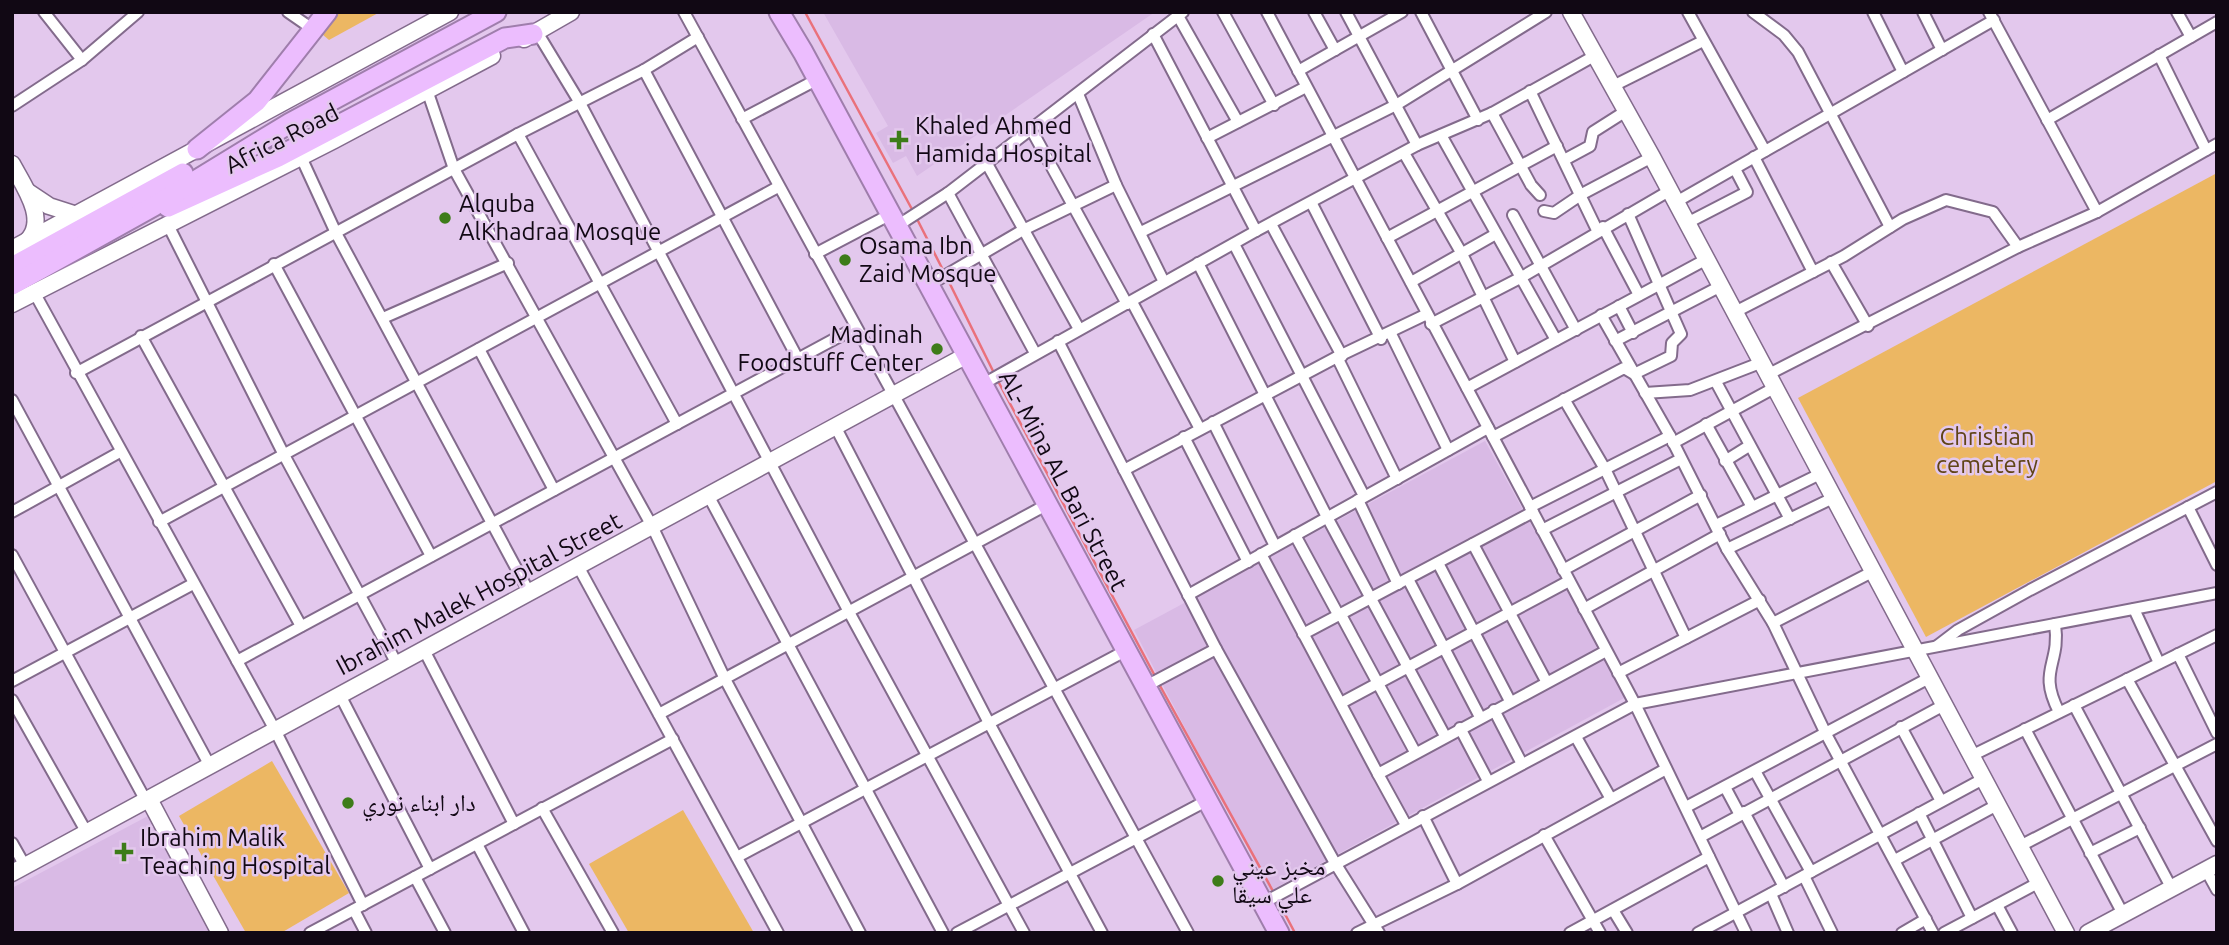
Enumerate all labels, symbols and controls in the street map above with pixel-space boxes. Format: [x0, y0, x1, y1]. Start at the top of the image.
street label: Africa Road [220, 98, 343, 179]
place label: Khaled Ahmed Hamida Hospital [915, 112, 1092, 167]
marker: Khaled Ahmed Hamida Hospital [889, 130, 909, 150]
place label: Alquba AlKhadraa Mosque [459, 190, 661, 245]
marker: Alquba AlKhadraa Mosque [437, 210, 453, 226]
place label: Osama Ibn Zaid Mosque [859, 232, 997, 287]
marker: Osama Ibn Zaid Mosque [837, 252, 853, 268]
place label: Madinah Foodstuff Center [738, 321, 923, 376]
marker: Madinah Foodstuff Center [929, 341, 945, 357]
street label: AL- Mina AL Bari Street [994, 366, 1133, 596]
park label: Christian cemetery [1936, 423, 2038, 478]
street label: Ibrahim Malek Hospital Street [331, 506, 627, 680]
place label: دار ابناء نوري [362, 789, 476, 822]
marker: دار ابناء نوري [340, 795, 356, 811]
place label: Ibrahim Malik Teaching Hospital [140, 824, 331, 879]
marker: Ibrahim Malik Teaching Hospital [114, 842, 134, 862]
place label: مخبز عيني علي سيقا [1232, 853, 1325, 914]
marker: مخبز عيني علي سيقا [1210, 873, 1226, 889]

